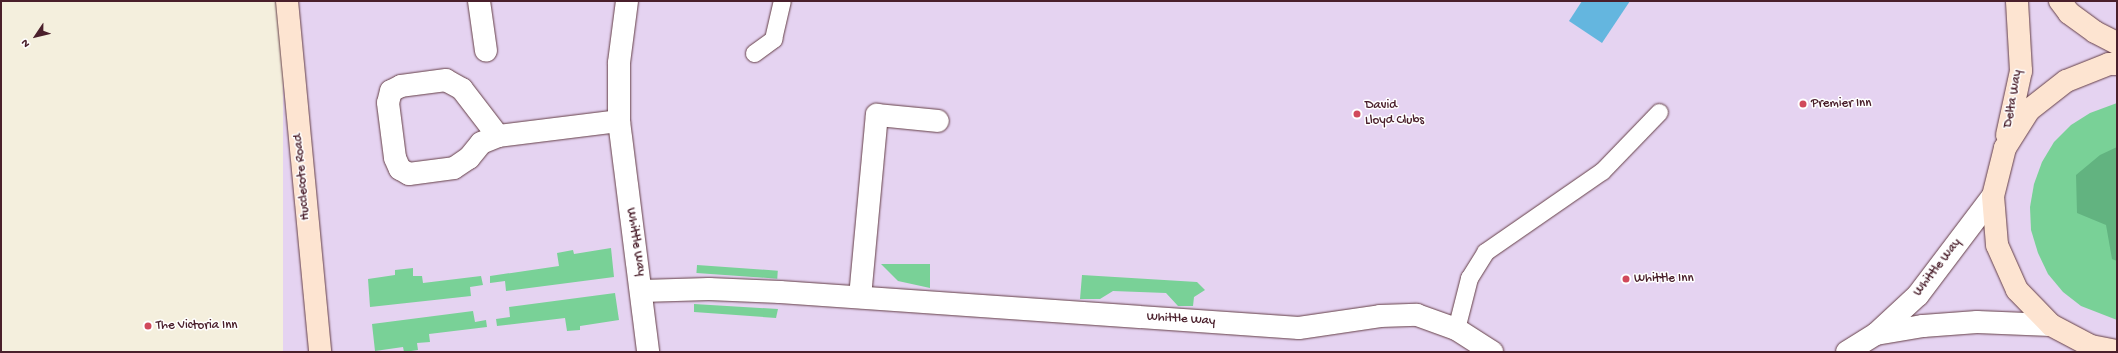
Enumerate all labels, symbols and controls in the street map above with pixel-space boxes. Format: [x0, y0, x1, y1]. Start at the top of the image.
north arrow [16, 16, 56, 56]
text: N [19, 36, 33, 49]
street label: Delta Way [2001, 69, 2027, 129]
place label: Premier Inn [1811, 96, 1871, 112]
place label: David Lloyd Clubs [1365, 99, 1424, 130]
marker: Premier Inn [1798, 99, 1808, 109]
marker: David Lloyd Clubs [1352, 109, 1362, 119]
street label: Hucclecote Road [291, 133, 315, 221]
street label: Whittle Way [622, 207, 648, 277]
street label: Whittle Way [1911, 236, 1965, 300]
place label: Whittle Inn [1634, 271, 1694, 287]
marker: Whittle Inn [1621, 274, 1631, 284]
street label: Whittle Way [1146, 310, 1216, 330]
place label: The Victoria Inn [156, 318, 237, 334]
marker: The Victoria Inn [143, 321, 153, 331]

